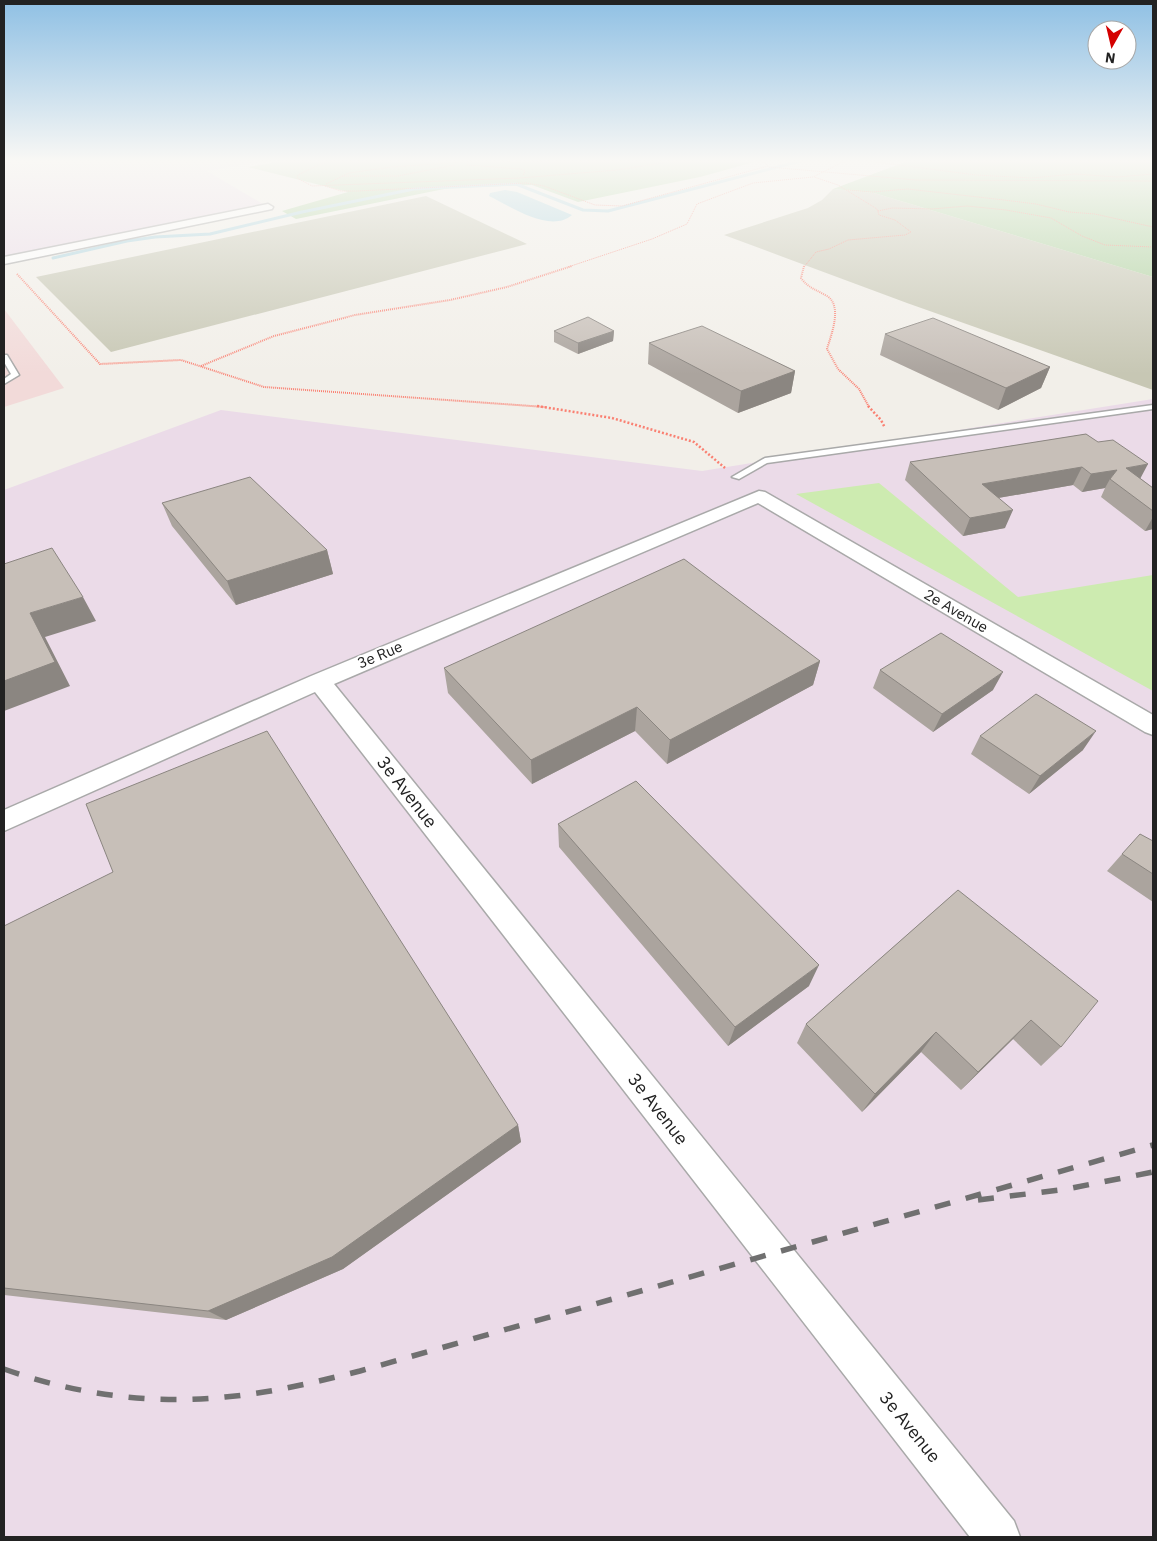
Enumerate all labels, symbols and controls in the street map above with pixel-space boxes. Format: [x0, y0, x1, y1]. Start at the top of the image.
north arrow [1087, 20, 1137, 70]
text: N [1104, 48, 1116, 67]
street label: 2e Avenue [921, 585, 992, 637]
street label: 3e Rue [354, 637, 405, 672]
street label: 3e Avenue [372, 751, 443, 832]
street label: 3e Avenue [623, 1068, 694, 1149]
street label: 3e Avenue [875, 1386, 946, 1467]

